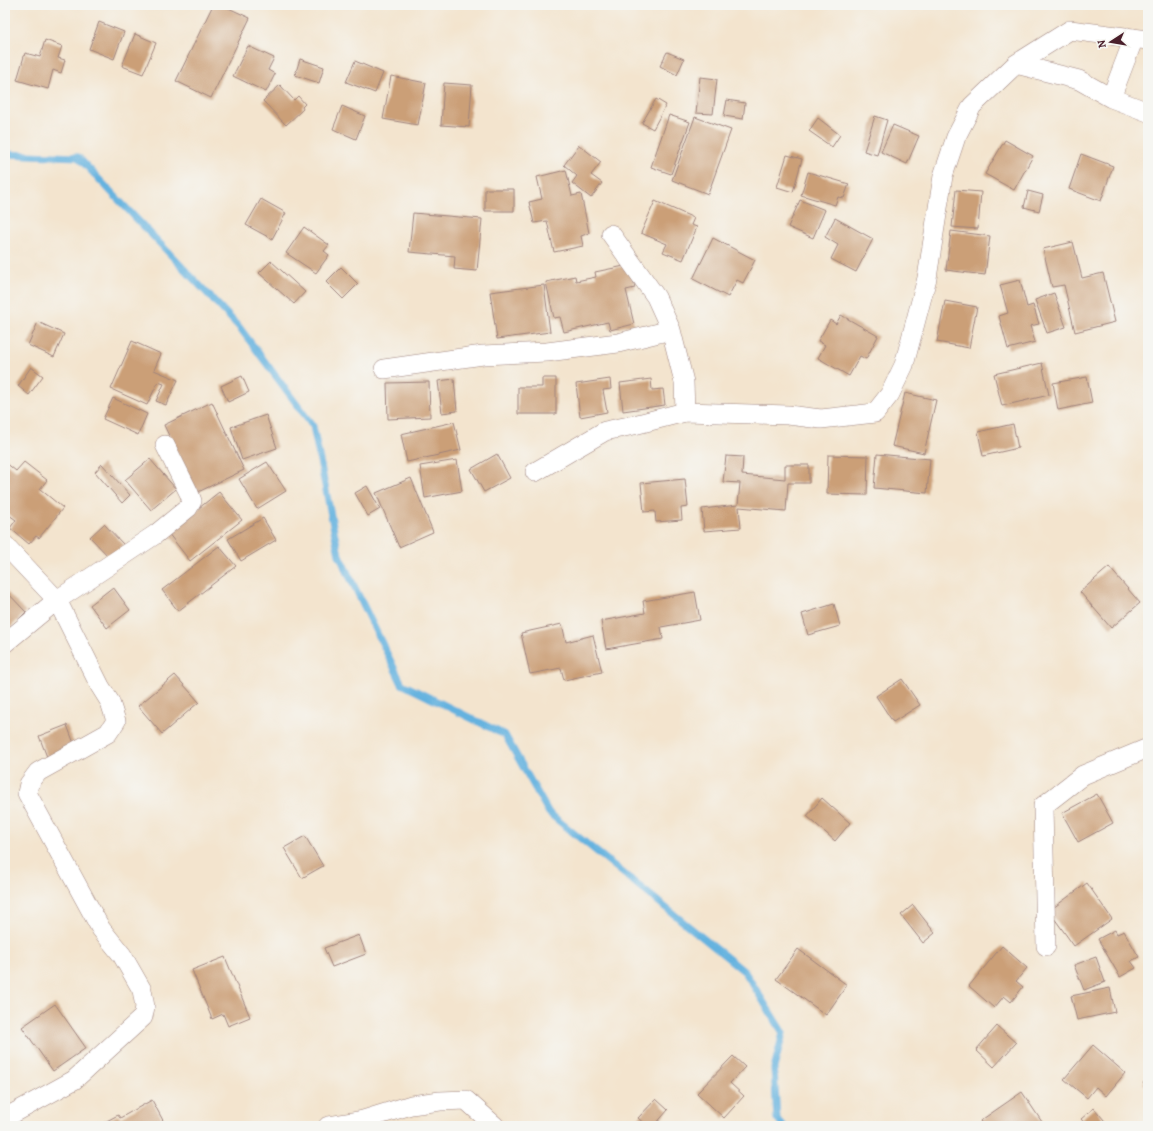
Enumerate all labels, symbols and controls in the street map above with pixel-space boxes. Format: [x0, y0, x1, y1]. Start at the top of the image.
north arrow [1091, 22, 1131, 62]
text: N [1094, 38, 1110, 49]

